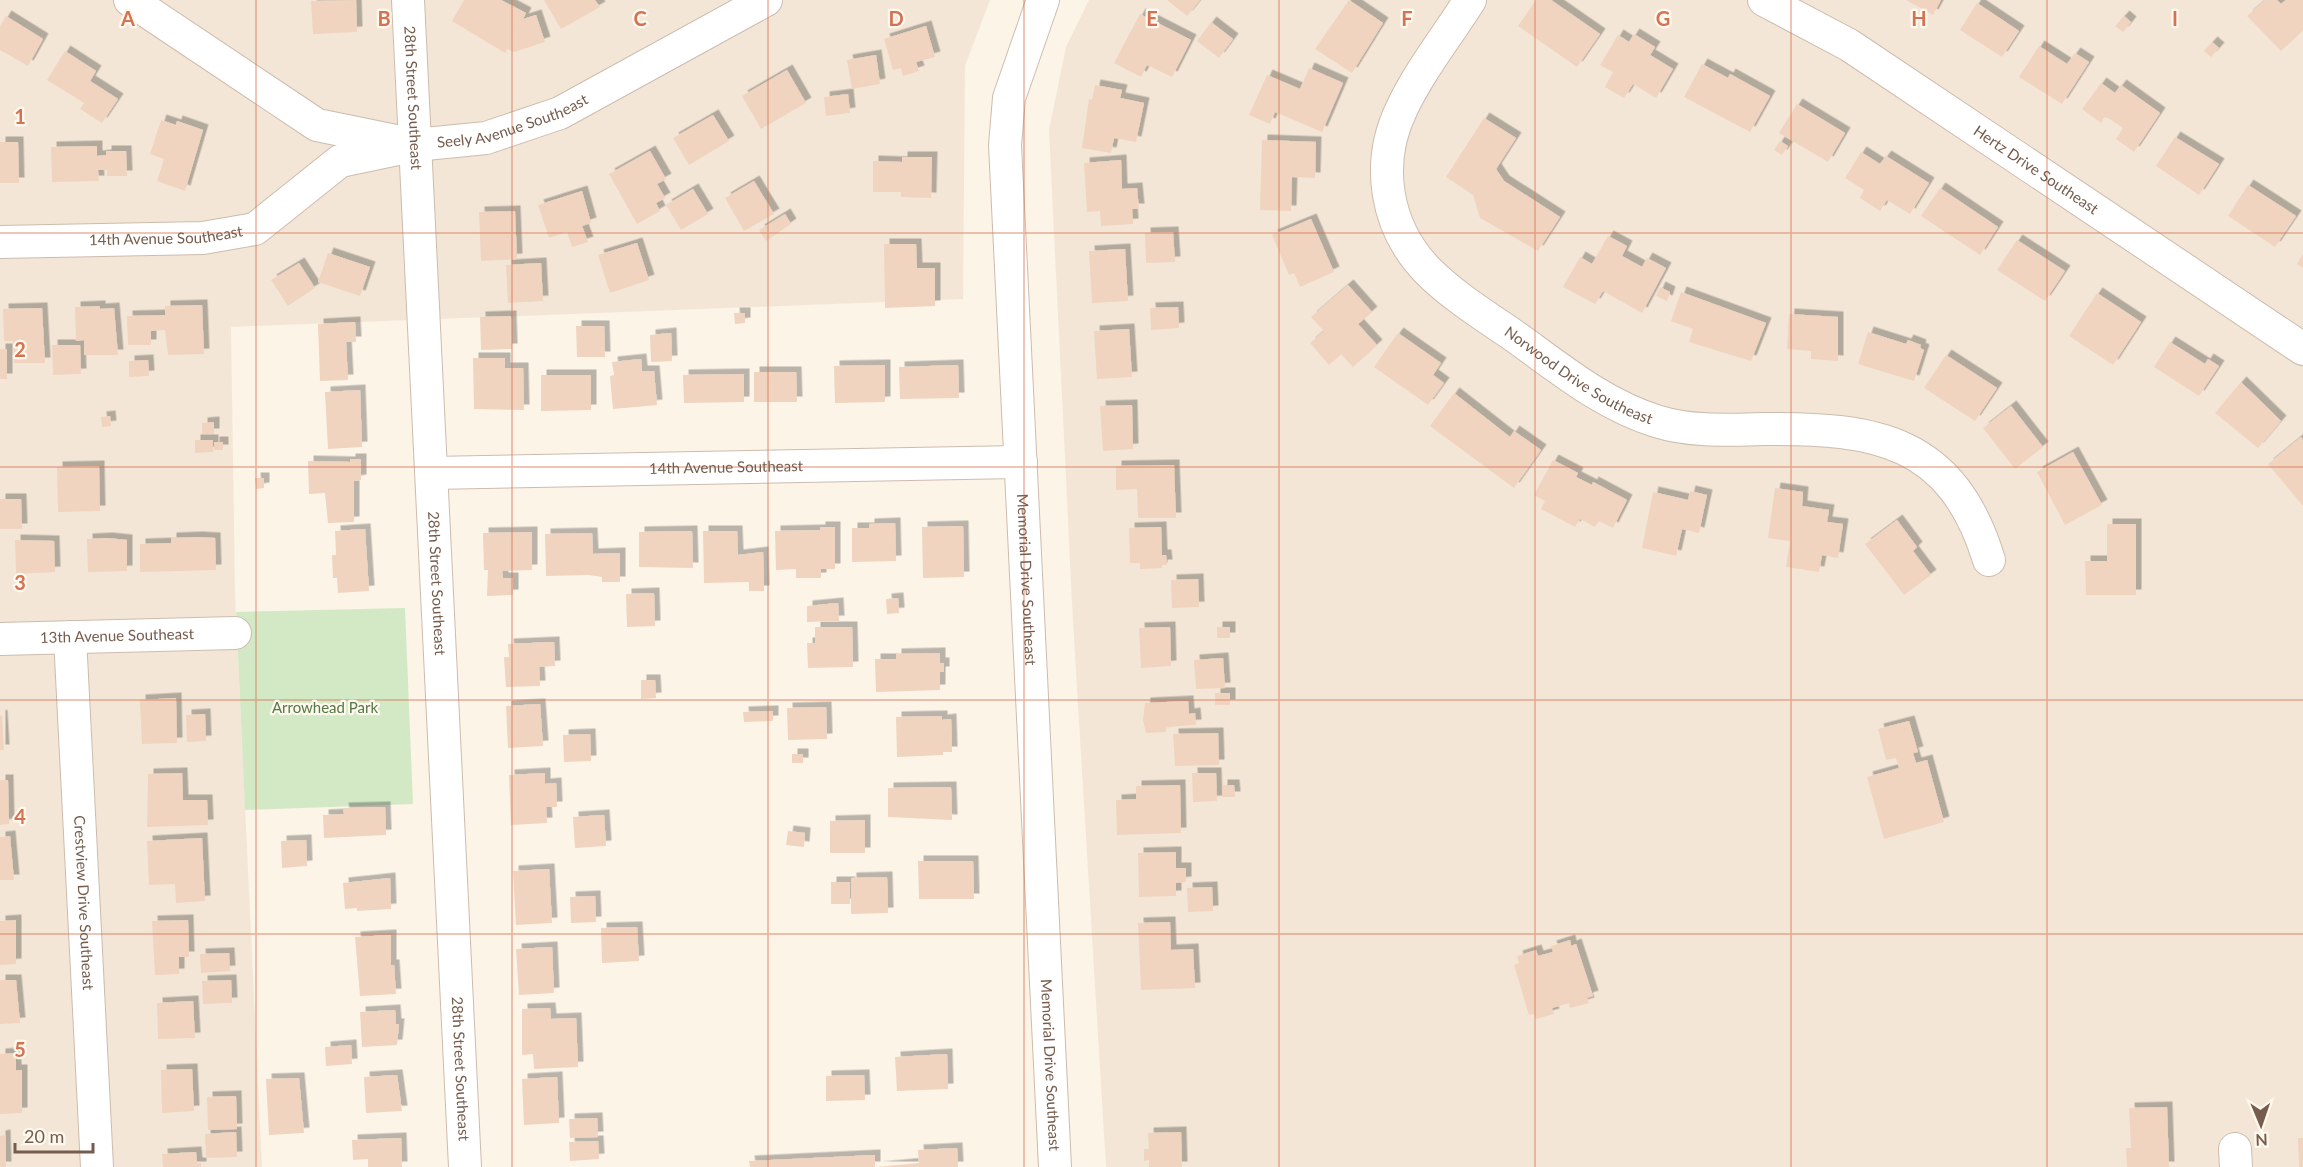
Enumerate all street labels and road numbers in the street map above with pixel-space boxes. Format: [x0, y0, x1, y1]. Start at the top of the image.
street label: 28th Street Southeast [401, 25, 426, 171]
street label: Seely Avenue Southeast [436, 89, 591, 151]
street label: Hertz Drive Southeast [1971, 121, 2103, 218]
street label: 14th Avenue Southeast [89, 221, 244, 248]
street label: Norwood Drive Southeast [1502, 322, 1656, 427]
street label: 14th Avenue Southeast [649, 456, 804, 477]
street label: Memorial Drive Southeast [1014, 493, 1040, 667]
street label: 28th Street Southeast [425, 511, 450, 656]
street label: 13th Avenue Southeast [40, 624, 195, 646]
street label: Crestview Drive Southeast [71, 815, 98, 991]
street label: Memorial Drive Southeast [1038, 979, 1064, 1152]
street label: 28th Street Southeast [449, 996, 474, 1142]

